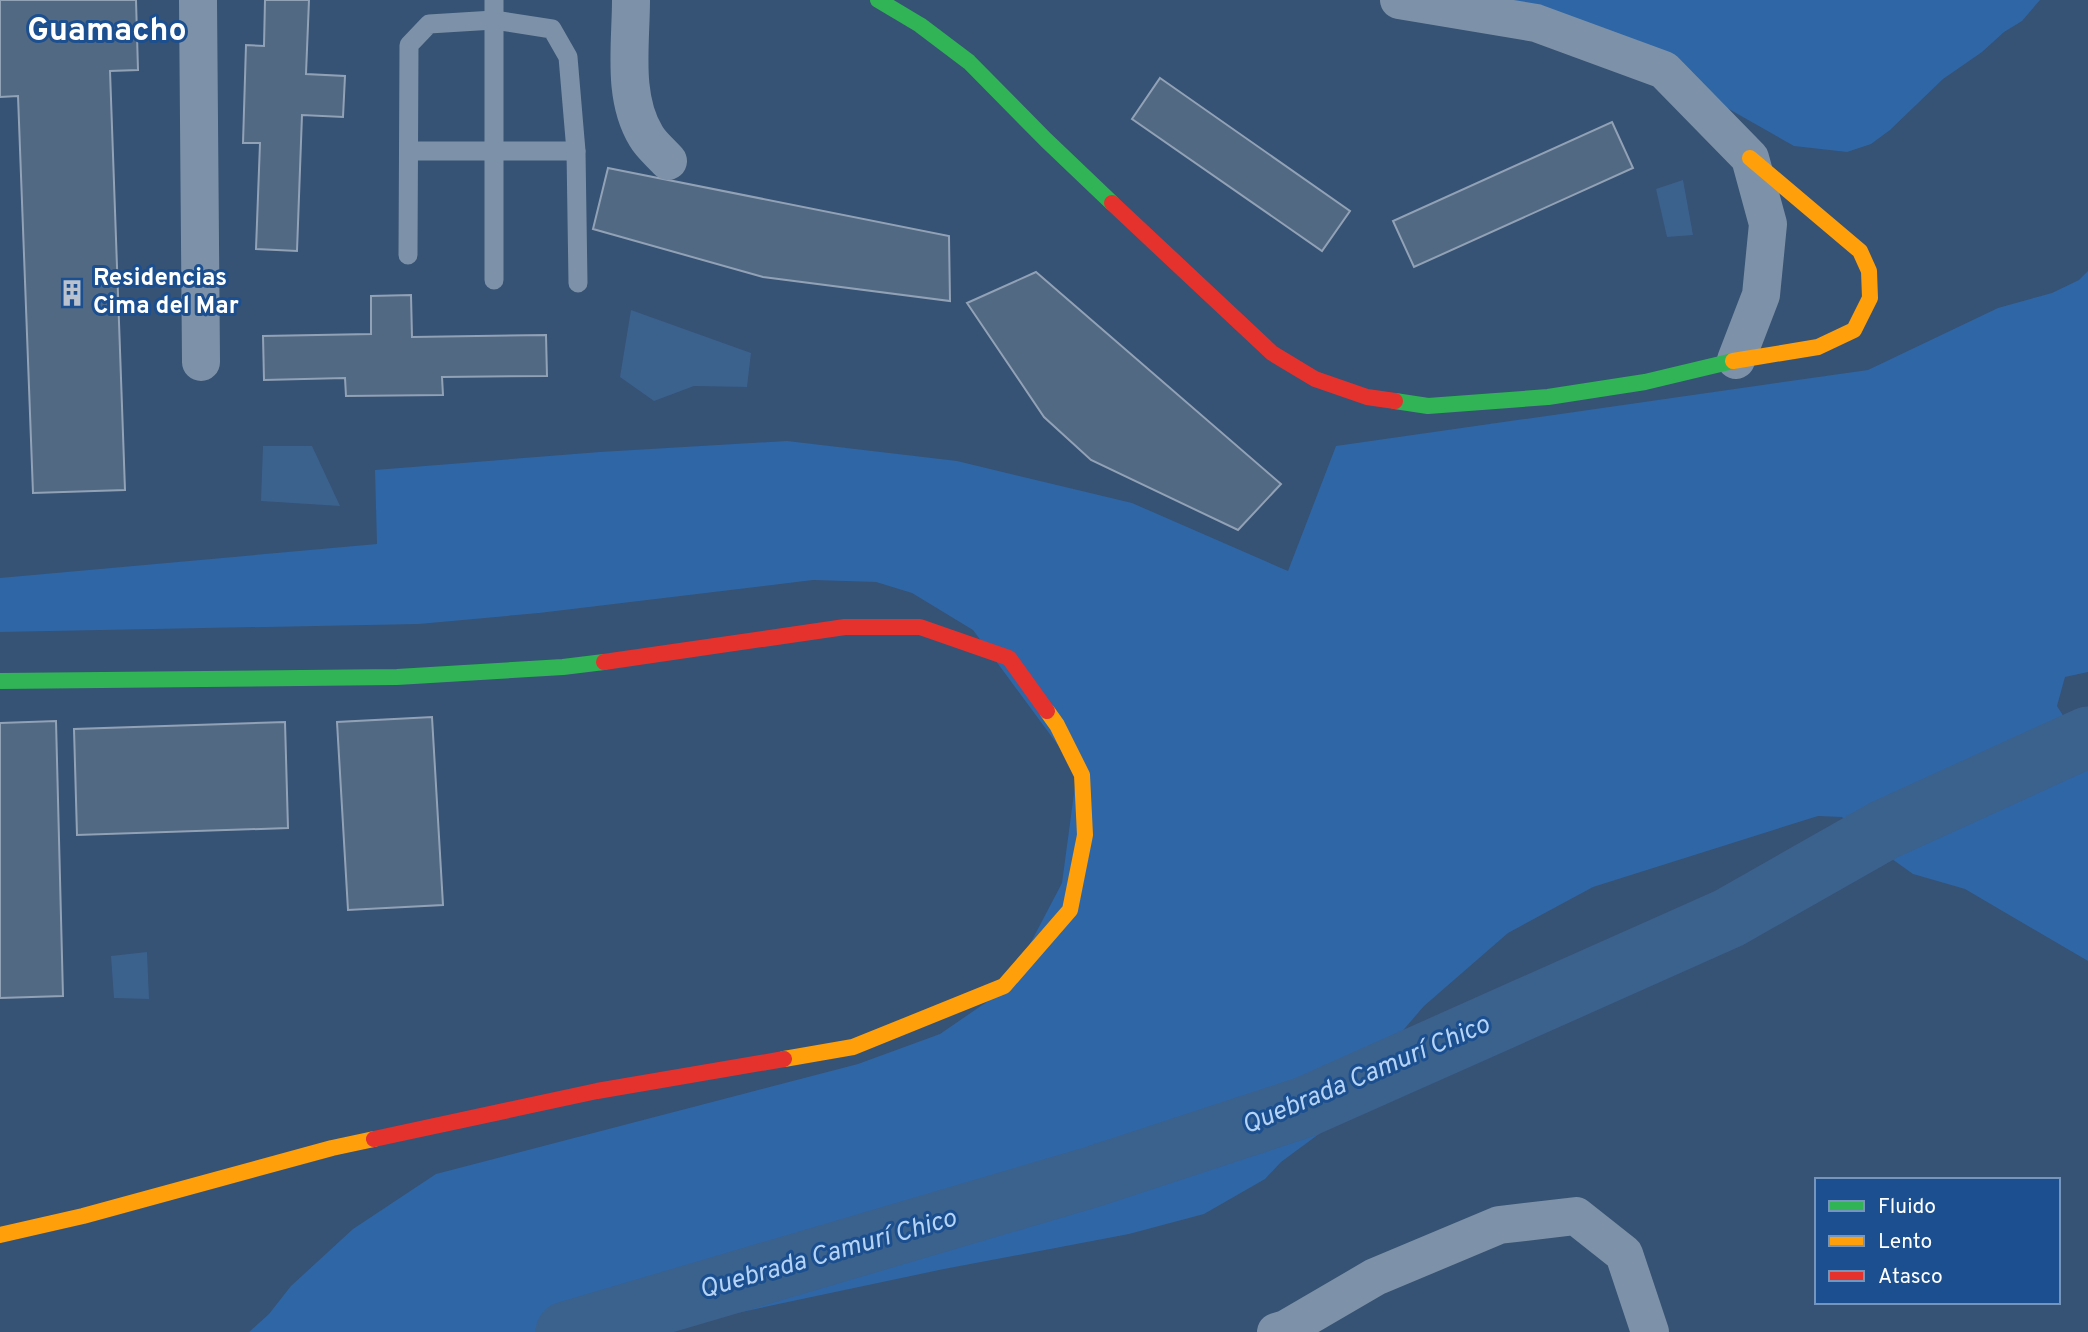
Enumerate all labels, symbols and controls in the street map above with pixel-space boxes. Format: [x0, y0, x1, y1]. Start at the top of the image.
district label: Guamacho [27, 12, 187, 52]
place label: Residencias Cima del Mar [93, 264, 239, 322]
building icon: Residencias Cima del Mar [57, 278, 87, 308]
water label: Quebrada Camurí Chico [1237, 1009, 1495, 1143]
legend [1815, 1178, 2060, 1304]
text: Fluido [1878, 1194, 1936, 1221]
water label: Quebrada Camurí Chico [696, 1202, 961, 1307]
text: Lento [1878, 1229, 1932, 1256]
text: Atasco [1878, 1264, 1943, 1291]

